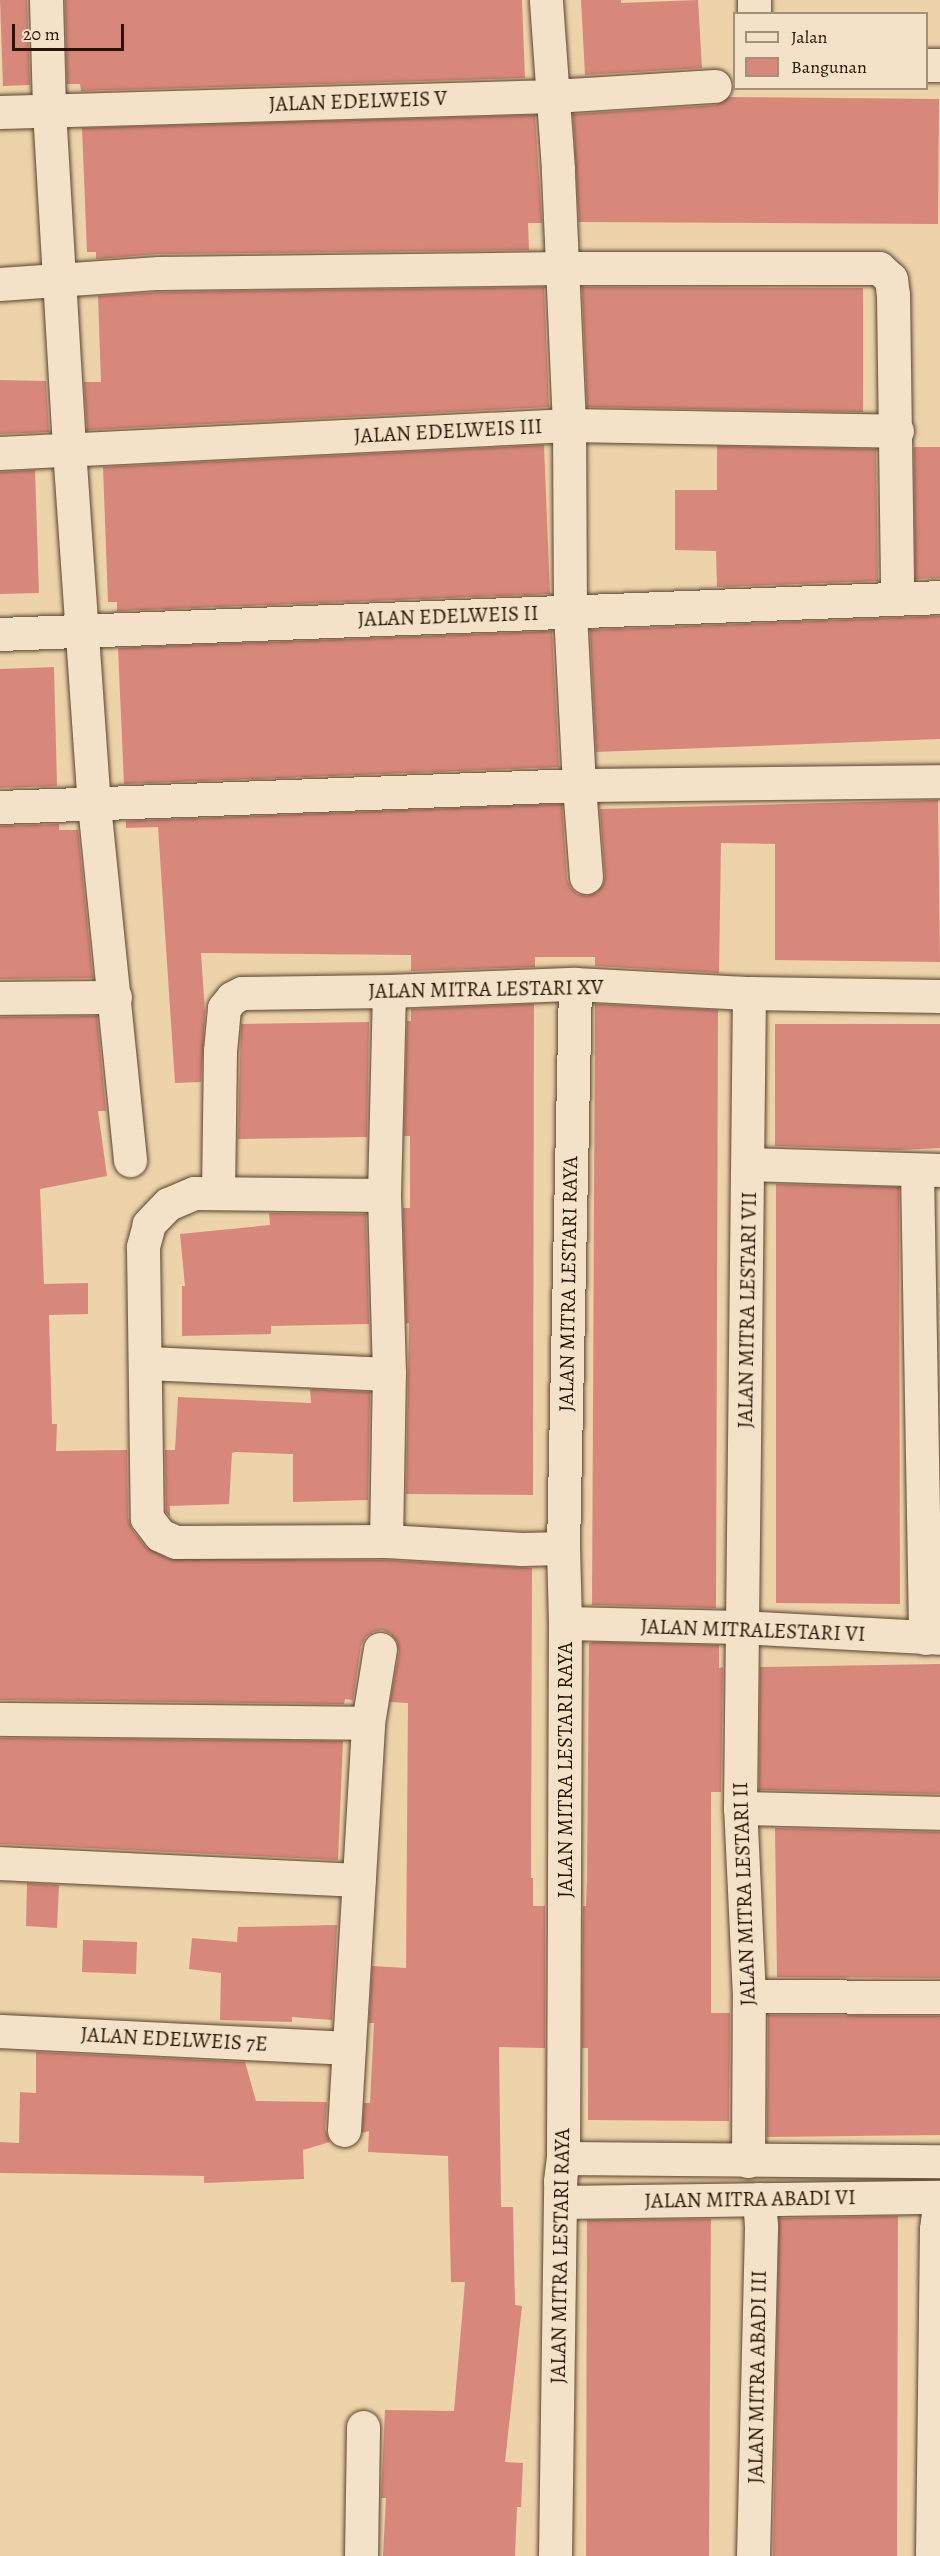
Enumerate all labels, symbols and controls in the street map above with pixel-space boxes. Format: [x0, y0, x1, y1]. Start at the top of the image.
scale bar [15, 12, 128, 50]
legend [733, 12, 928, 90]
text: 20 m [23, 22, 60, 46]
text: Jalan [791, 25, 827, 49]
text: Bangunan [791, 55, 867, 79]
street label: JALAN EDELWEIS V [268, 85, 448, 117]
street label: JALAN EDELWEIS III [353, 413, 543, 449]
street label: JALAN EDELWEIS II [357, 600, 539, 632]
street label: JALAN MITRA LESTARI XV [368, 974, 604, 1004]
street label: JALAN MITRA LESTARI RAYA [553, 1156, 583, 1412]
street label: JALAN MITRA LESTARI VII [732, 1191, 762, 1429]
street label: JALAN MITRALESTARI VI [640, 1613, 866, 1647]
street label: JALAN MITRA LESTARI RAYA [552, 1642, 578, 1898]
street label: JALAN MITRA LESTARI II [727, 1782, 761, 2006]
street label: JALAN EDELWEIS 7E [80, 2022, 268, 2056]
street label: JALAN MITRA LESTARI RAYA [545, 2128, 575, 2384]
street label: JALAN MITRA ABADI VI [644, 2185, 856, 2213]
street label: JALAN MITRA ABADI III [743, 2270, 771, 2484]

